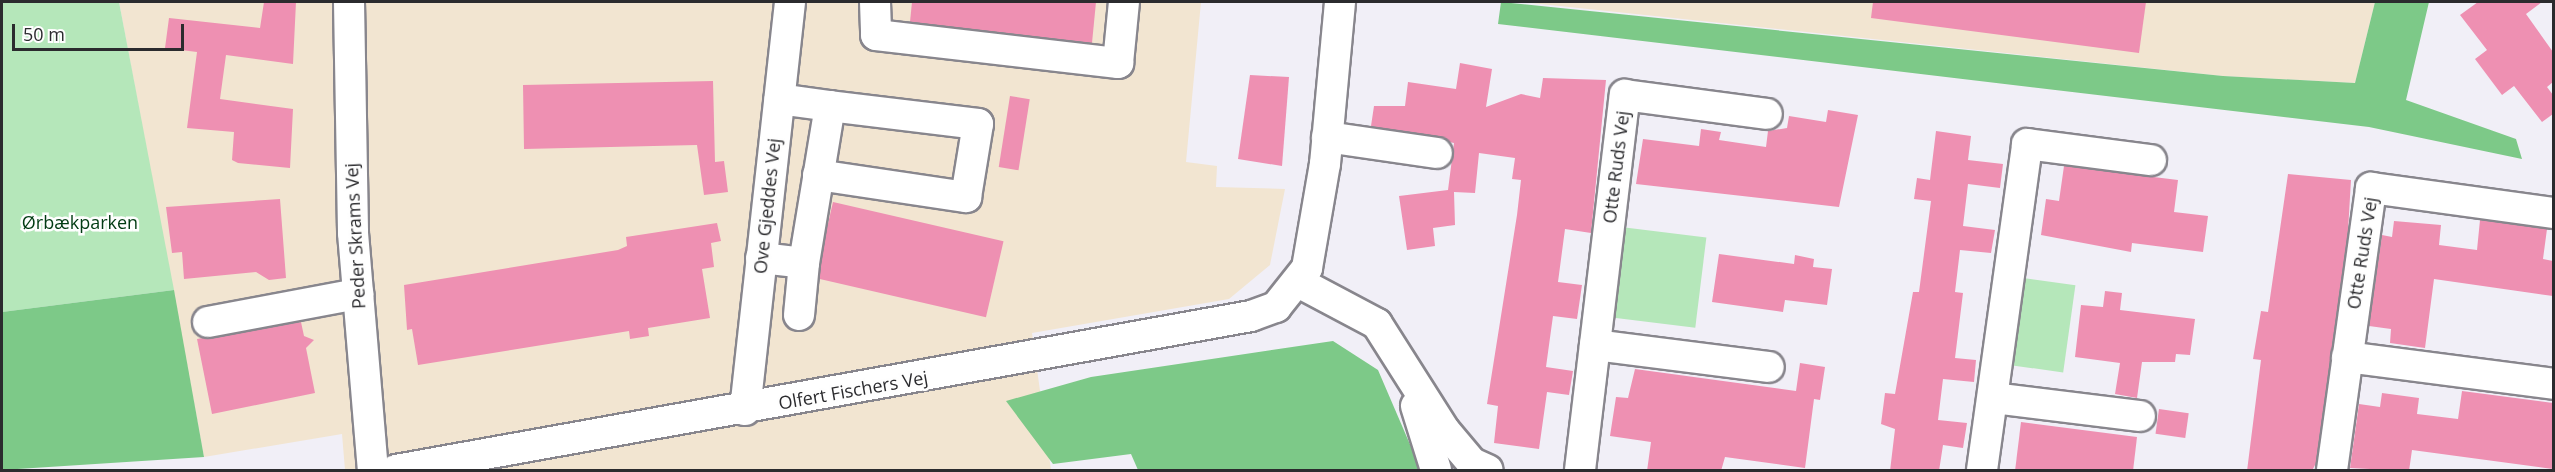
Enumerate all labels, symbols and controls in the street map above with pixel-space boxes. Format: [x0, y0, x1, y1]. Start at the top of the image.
scale bar [15, 12, 188, 50]
text: 50 m [23, 22, 65, 46]
street label: Otte Ruds Vej [1598, 109, 1634, 225]
street label: Ove Gjeddes Vej [749, 137, 785, 275]
street label: Peder Skrams Vej [340, 162, 370, 310]
street label: Otte Ruds Vej [2342, 195, 2382, 311]
park label: Ørbækparken [22, 211, 138, 233]
street label: Olfert Fischers Vej [777, 366, 929, 414]

